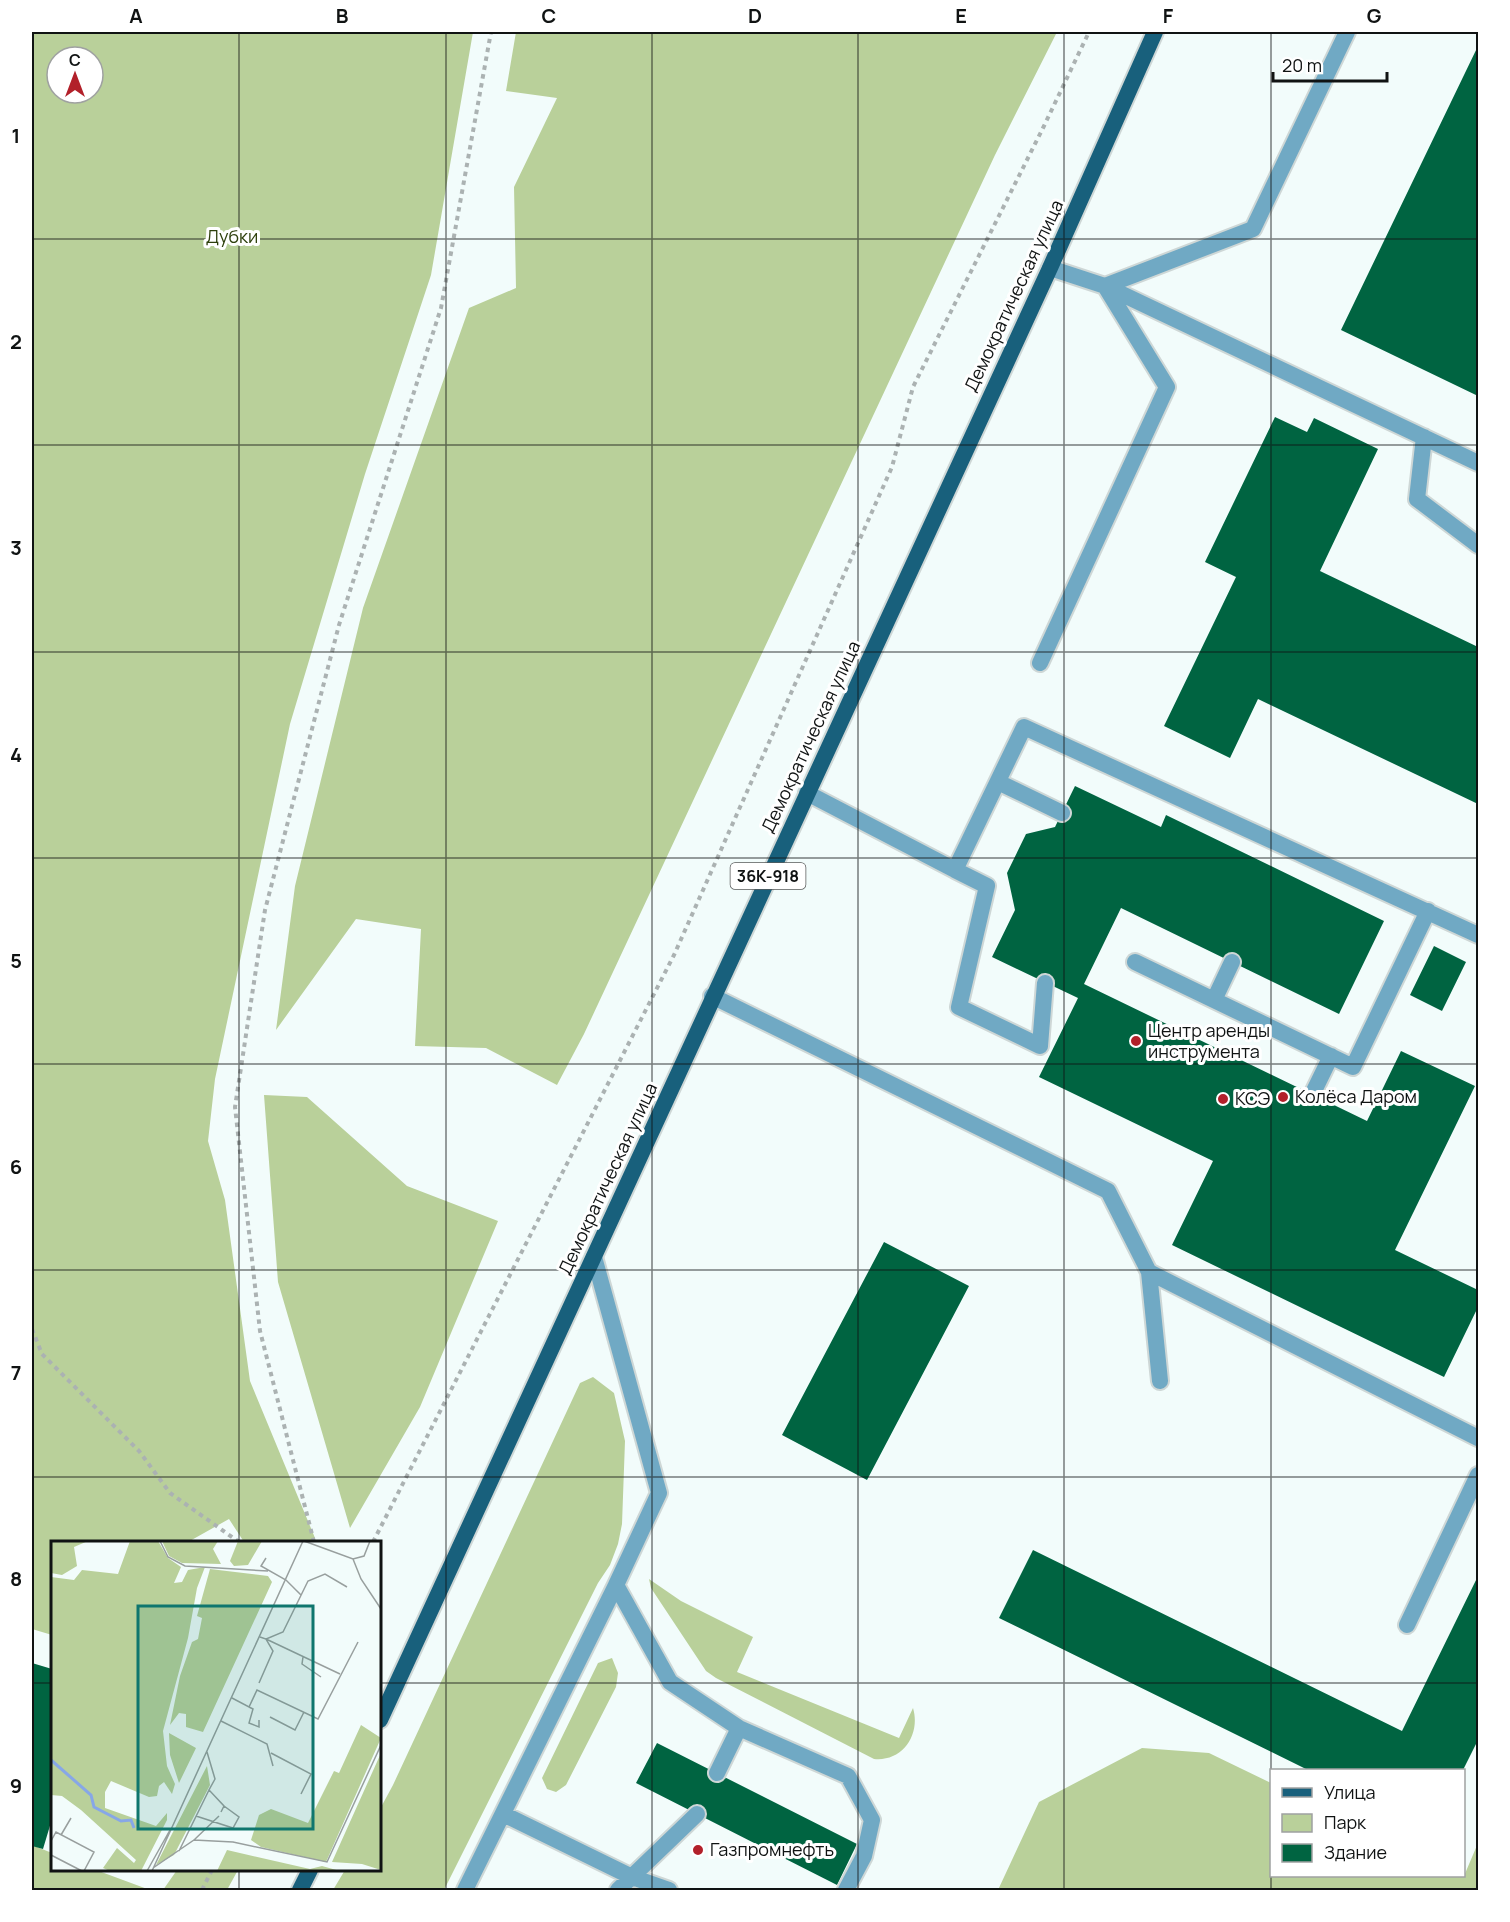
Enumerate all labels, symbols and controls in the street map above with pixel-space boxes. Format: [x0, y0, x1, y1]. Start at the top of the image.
text: A [129, 2, 143, 29]
text: B [336, 2, 349, 29]
text: C [542, 2, 556, 29]
text: D [748, 2, 762, 29]
text: E [955, 2, 967, 29]
text: F [1163, 2, 1174, 29]
text: G [1367, 2, 1382, 29]
north arrow [45, 45, 105, 105]
scale bar [1273, 45, 1387, 83]
text: С [69, 49, 81, 71]
text: 20 m [1282, 53, 1322, 77]
text: 1 [12, 122, 20, 149]
street label: Демократическая улица [958, 196, 1068, 395]
park label: Дубки [206, 224, 258, 248]
text: 2 [10, 328, 22, 355]
text: 3 [10, 534, 22, 561]
street label: Демократическая улица [755, 637, 865, 836]
text: 4 [10, 741, 22, 768]
road number: 36К-918 [730, 863, 806, 889]
text: 5 [10, 947, 22, 974]
place label: Центр аренды инструмента [1148, 1018, 1270, 1063]
marker: Центр аренды инструмента [1129, 1034, 1143, 1048]
street label: Демократическая улица [552, 1079, 662, 1278]
place label: Колёса Даром [1295, 1084, 1417, 1108]
place label: КСЭ [1235, 1086, 1270, 1110]
marker: Колёса Даром [1276, 1090, 1290, 1104]
marker: КСЭ [1216, 1092, 1230, 1106]
text: 6 [10, 1153, 22, 1180]
text: 7 [11, 1359, 21, 1386]
inset map [51, 1541, 381, 1871]
text: 8 [10, 1565, 22, 1592]
legend [1270, 1769, 1465, 1877]
text: 9 [10, 1772, 22, 1799]
text: Улица [1324, 1780, 1376, 1804]
text: Парк [1324, 1810, 1367, 1834]
place label: Газпромнефть [710, 1837, 834, 1861]
text: Здание [1324, 1840, 1387, 1864]
marker: Газпромнефть [691, 1843, 705, 1857]

